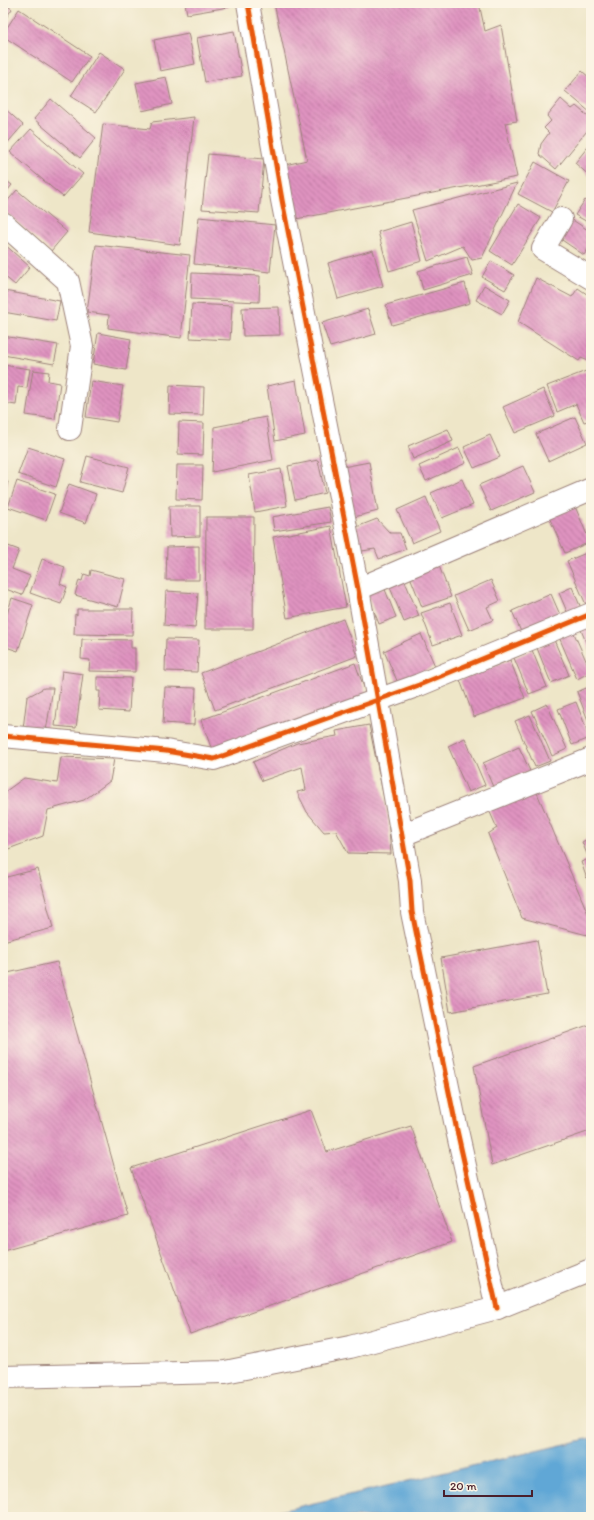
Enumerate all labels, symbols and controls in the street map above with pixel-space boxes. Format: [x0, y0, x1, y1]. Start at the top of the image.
scale bar [444, 1472, 532, 1498]
text: 20 m [450, 1479, 477, 1493]

